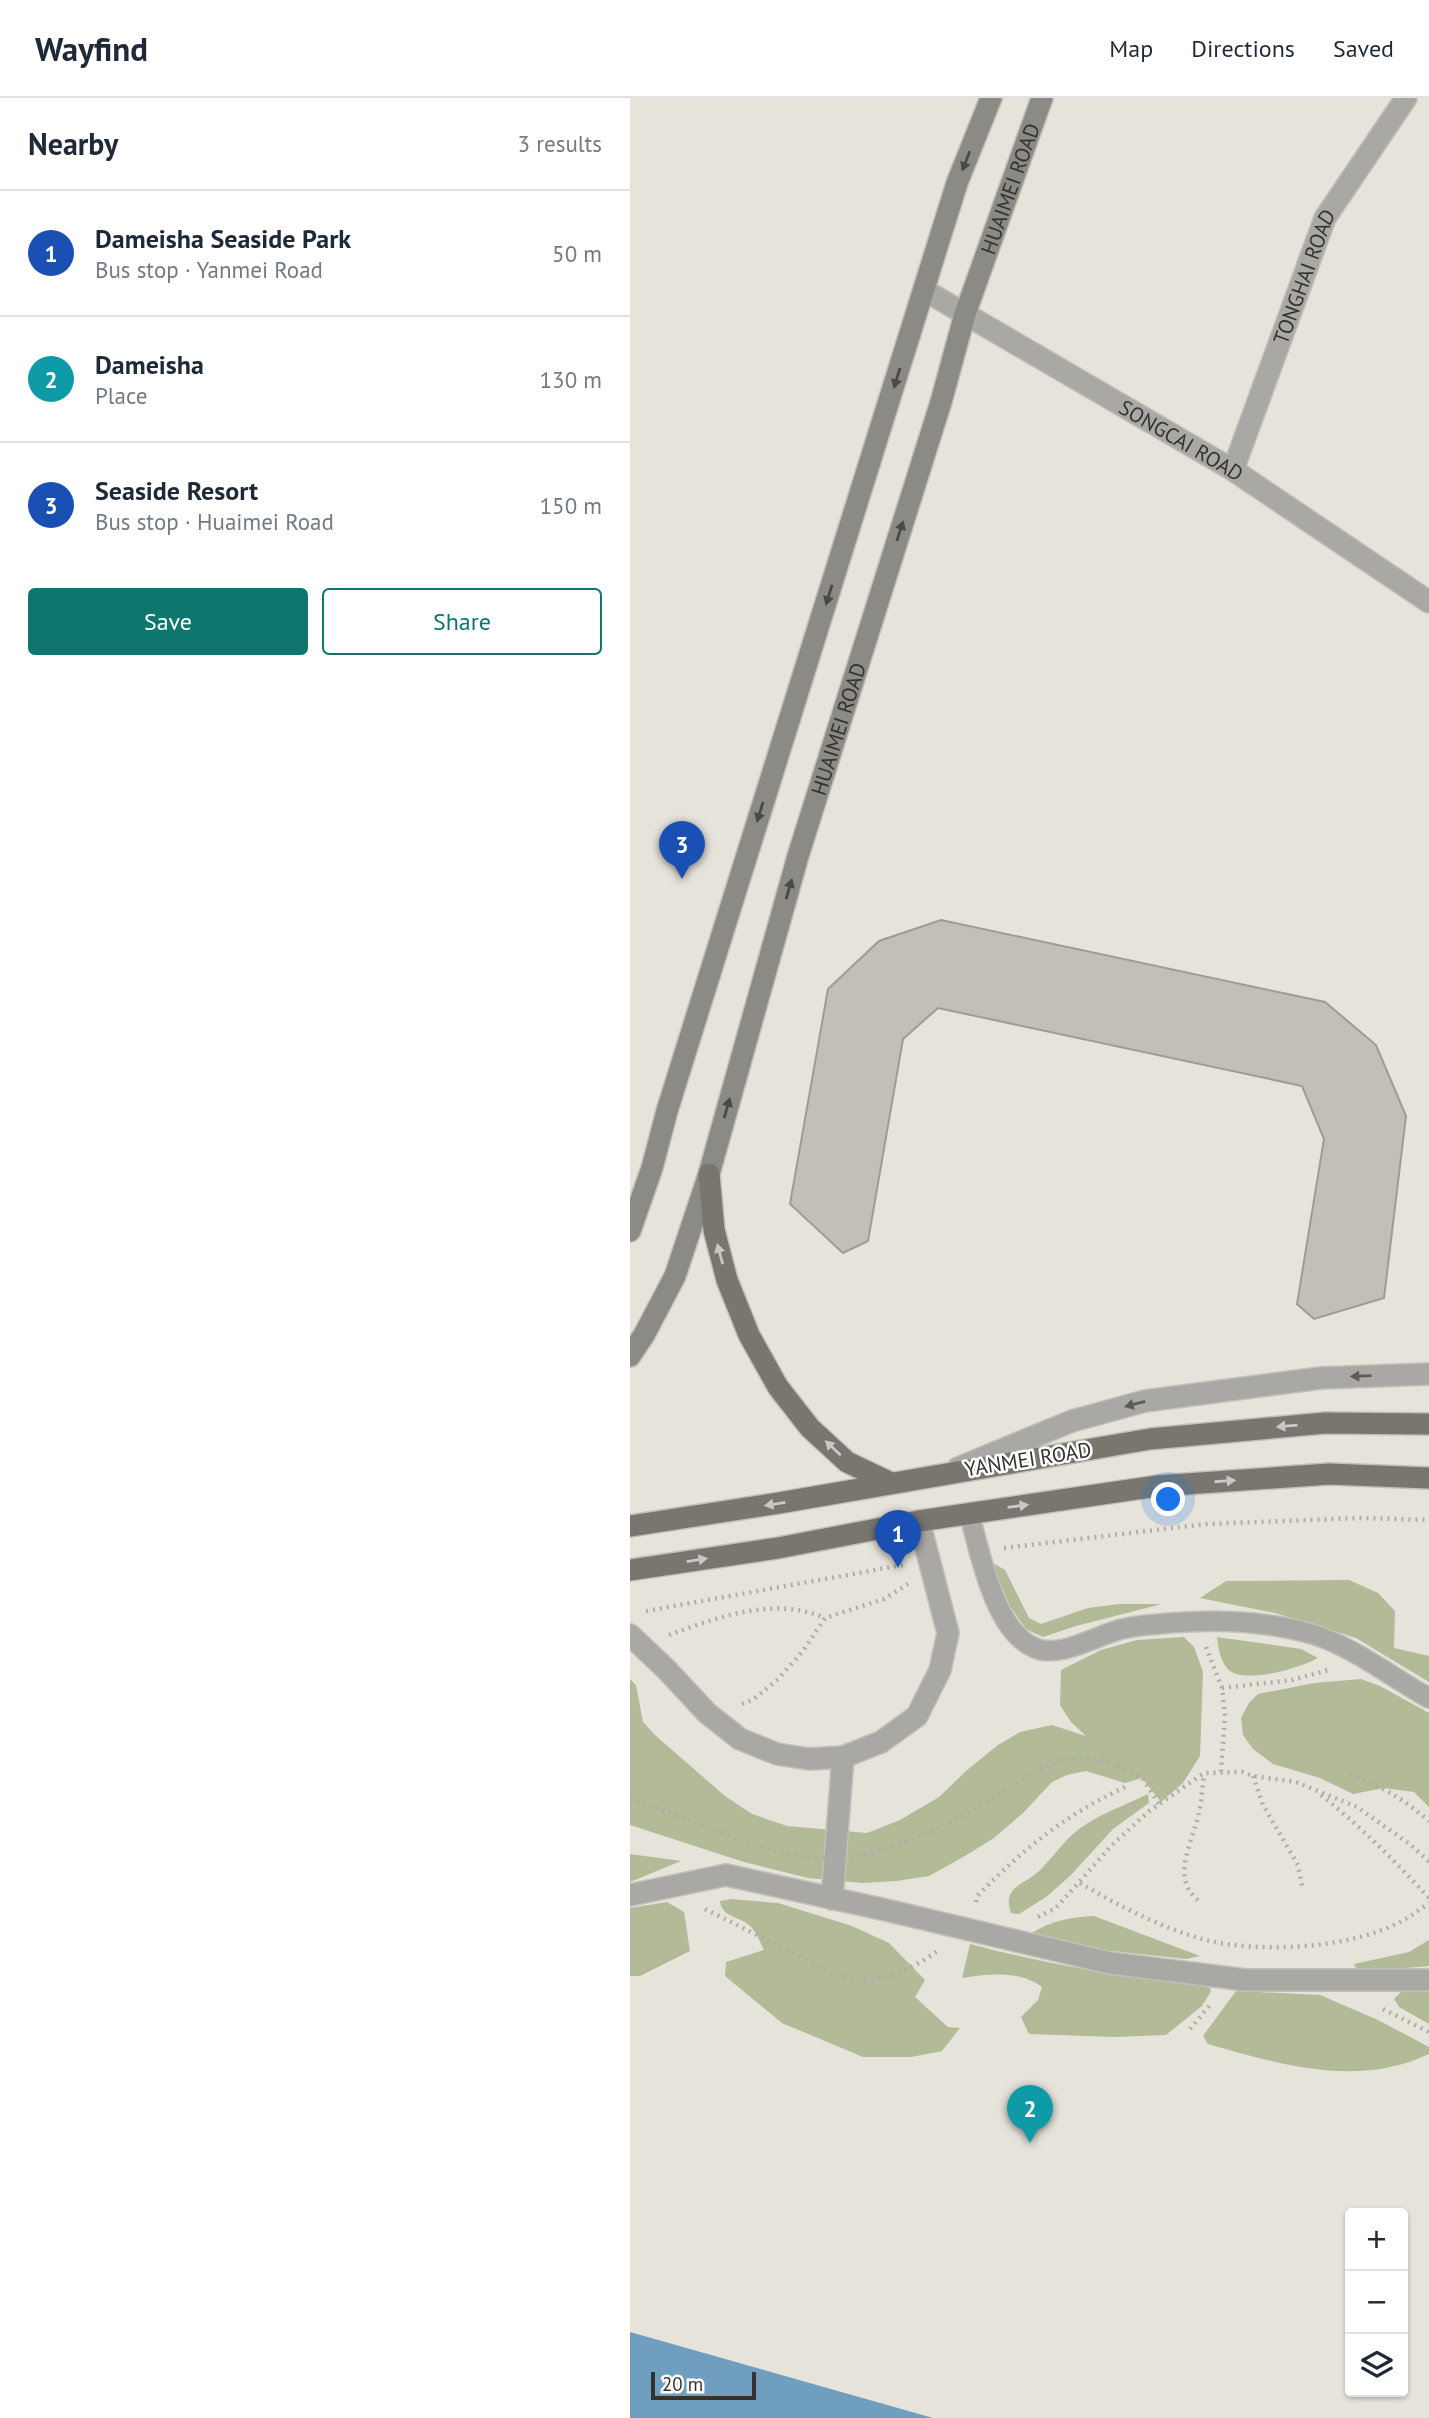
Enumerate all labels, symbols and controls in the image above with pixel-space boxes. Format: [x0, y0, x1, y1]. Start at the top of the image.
text: Wayfind [35, 27, 148, 70]
text: Map [1109, 33, 1153, 64]
text: Directions [1191, 33, 1295, 64]
text: Saved [1333, 33, 1394, 64]
street label: HUAIMEI ROAD [974, 119, 1045, 258]
text: Nearby [28, 124, 118, 163]
text: 3 results [518, 129, 602, 158]
one-way arrow [960, 151, 971, 172]
street label: TONGHAI ROAD [1267, 203, 1341, 348]
text: Dameisha Seaside Park [95, 222, 351, 255]
text: 1 [44, 239, 58, 268]
text: 50 m [552, 239, 602, 268]
text: Bus stop · Yanmei Road [95, 255, 323, 284]
text: Dameisha [95, 348, 204, 381]
text: 2 [44, 365, 58, 394]
text: 130 m [540, 365, 602, 394]
one-way arrow [891, 368, 901, 389]
text: Place [95, 381, 148, 410]
street label: SONGCAI ROAD [1114, 393, 1249, 487]
text: Seaside Resort [95, 474, 258, 507]
text: 3 [44, 491, 58, 520]
text: 150 m [540, 491, 602, 520]
text: Bus stop · Huaimei Road [95, 507, 334, 536]
one-way arrow [895, 521, 906, 542]
one-way arrow [823, 585, 833, 606]
button: Save [28, 588, 308, 655]
button: Share [322, 588, 602, 655]
street label: HUAIMEI ROAD [805, 659, 872, 798]
one-way arrow [755, 802, 765, 823]
pin: 3 [659, 821, 705, 879]
one-way arrow [784, 878, 794, 899]
one-way arrow [723, 1097, 733, 1118]
one-way arrow [714, 1243, 725, 1265]
one-way arrow [1350, 1371, 1372, 1382]
one-way arrow [1124, 1399, 1146, 1410]
one-way arrow [1276, 1421, 1298, 1432]
street label: YANMEI ROAD [963, 1436, 1093, 1482]
one-way arrow [825, 1441, 842, 1457]
one-way arrow [1214, 1475, 1236, 1486]
your location [1151, 1482, 1185, 1516]
one-way arrow [764, 1499, 786, 1510]
one-way arrow [1008, 1500, 1030, 1511]
pin: 1 [875, 1510, 921, 1568]
one-way arrow [687, 1554, 709, 1565]
pin: 2 [1007, 2085, 1053, 2143]
map controls [1345, 2208, 1408, 2397]
button: + [1345, 2208, 1408, 2271]
button: − [1345, 2271, 1408, 2334]
button: layers [1345, 2334, 1408, 2397]
scale bar [651, 2369, 756, 2401]
text: 20 m [662, 2372, 703, 2396]

